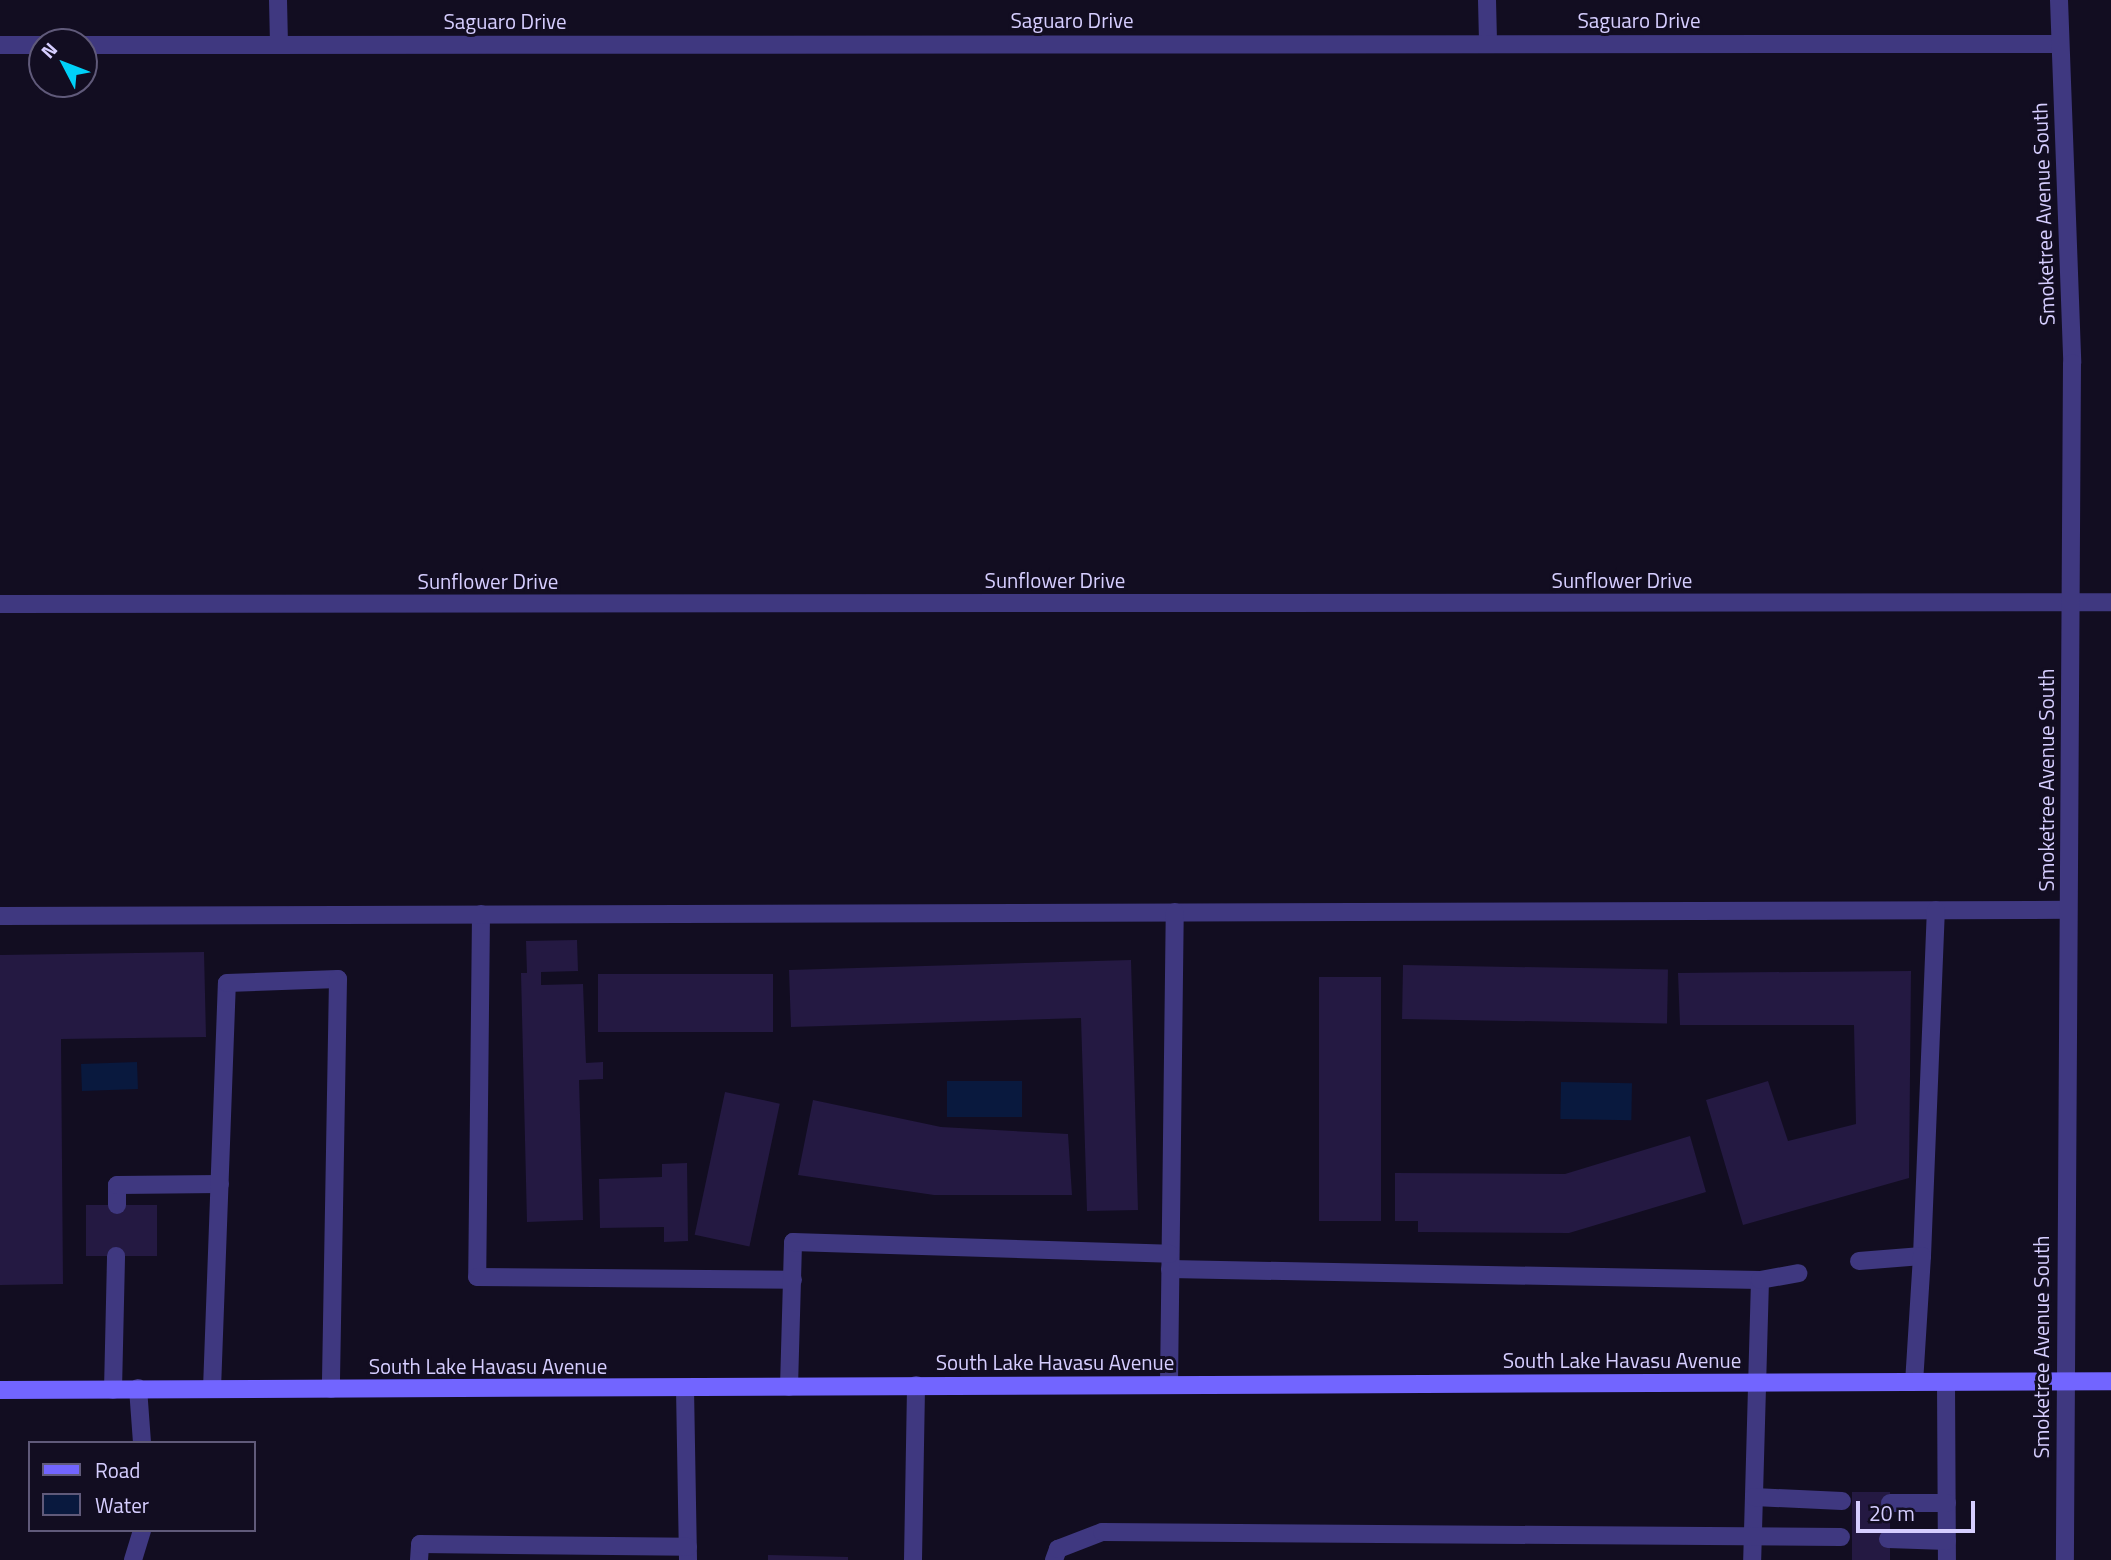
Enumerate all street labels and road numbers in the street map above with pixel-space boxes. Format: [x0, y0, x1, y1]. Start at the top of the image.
street label: Saguaro Drive [1010, 7, 1134, 33]
street label: Saguaro Drive [1577, 7, 1701, 33]
street label: Saguaro Drive [443, 8, 567, 34]
street label: Smoketree Avenue South [2027, 102, 2059, 326]
street label: Sunflower Drive [985, 567, 1125, 593]
street label: Sunflower Drive [1552, 567, 1692, 593]
street label: Sunflower Drive [418, 568, 558, 594]
street label: Smoketree Avenue South [2033, 668, 2059, 892]
street label: Smoketree Avenue South [2028, 1235, 2054, 1459]
street label: South Lake Havasu Avenue [1503, 1347, 1741, 1373]
street label: South Lake Havasu Avenue [936, 1349, 1174, 1375]
street label: South Lake Havasu Avenue [369, 1353, 607, 1379]

